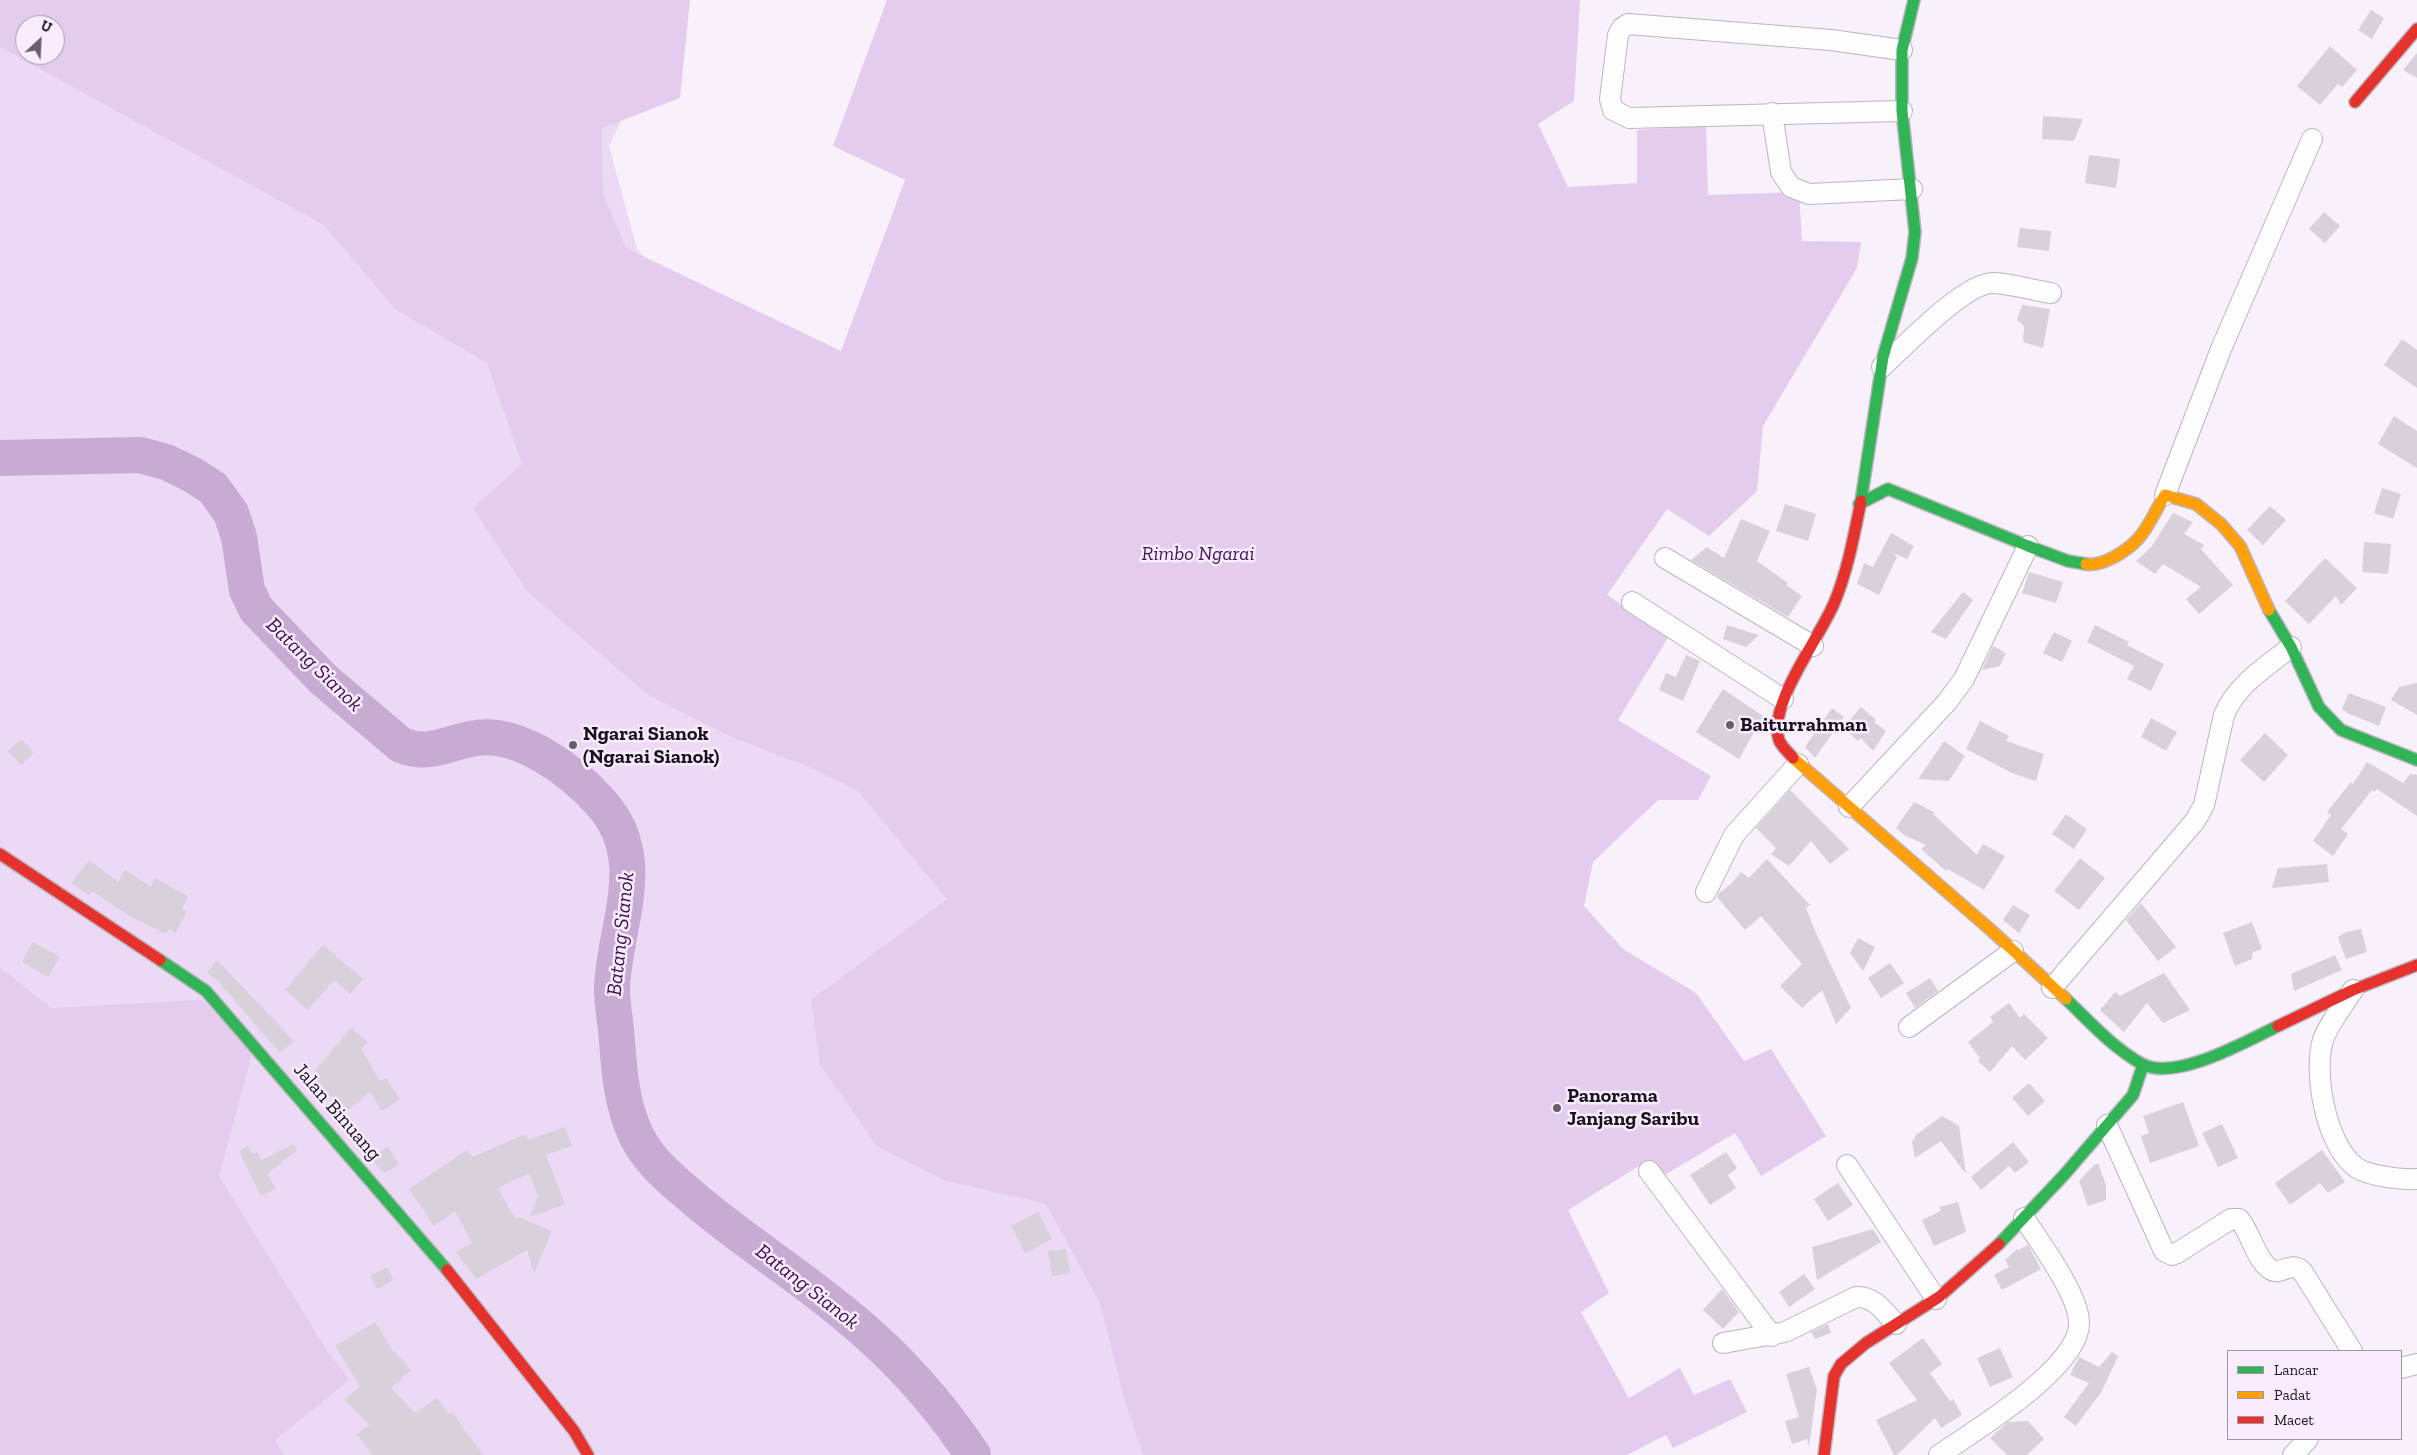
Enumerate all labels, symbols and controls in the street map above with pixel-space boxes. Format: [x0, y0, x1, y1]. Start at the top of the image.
north arrow [15, 15, 65, 65]
text: U [38, 17, 54, 37]
park label: Rimbo Ngarai [1141, 542, 1255, 566]
water label: Batang Sianok [260, 613, 368, 717]
place label: Baiturrahman [1740, 713, 1867, 737]
marker: Baiturrahman [1724, 719, 1736, 731]
place label: Ngarai Sianok (Ngarai Sianok) [583, 722, 719, 769]
marker: Ngarai Sianok (Ngarai Sianok) [567, 739, 579, 751]
water label: Batang Sianok [602, 871, 640, 997]
street label: Jalan Binuang [288, 1058, 386, 1166]
place label: Panorama Janjang Saribu [1567, 1084, 1699, 1131]
marker: Panorama Janjang Saribu [1551, 1102, 1563, 1114]
water label: Batang Sianok [750, 1239, 864, 1335]
legend [2227, 1350, 2402, 1440]
text: Lancar [2274, 1361, 2319, 1379]
text: Padat [2274, 1386, 2311, 1404]
text: Macet [2274, 1411, 2314, 1429]

